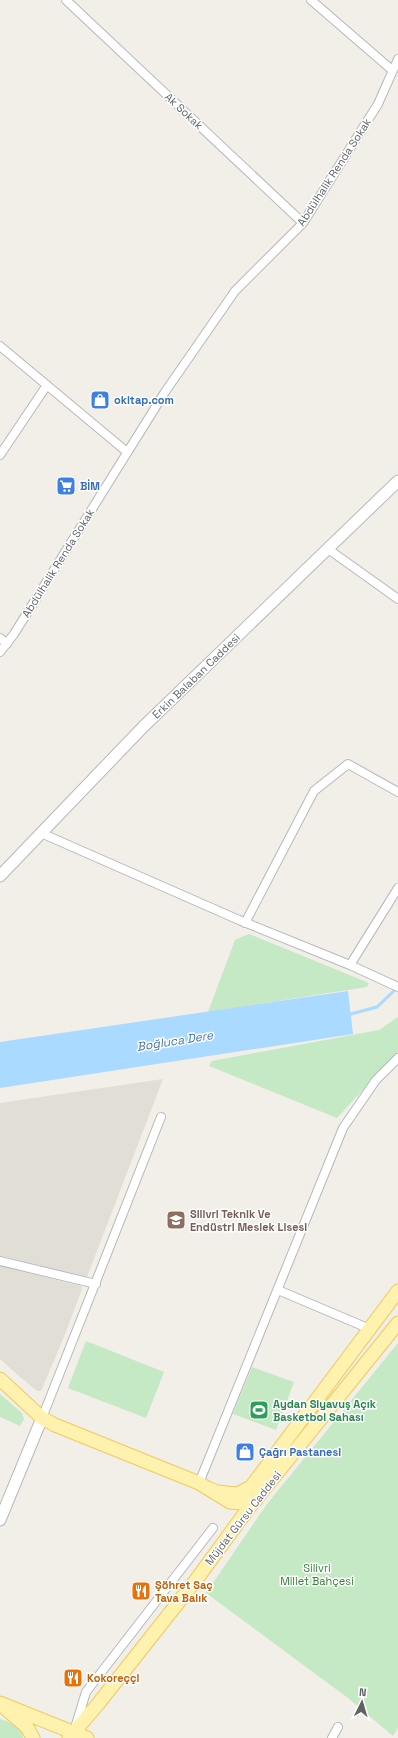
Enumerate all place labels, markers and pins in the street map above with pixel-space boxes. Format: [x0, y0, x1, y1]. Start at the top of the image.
shop icon: okitap.com [89, 389, 111, 411]
place label: okitap.com [114, 393, 174, 407]
supermarket icon: BİM [55, 475, 77, 497]
place label: BİM [80, 479, 100, 493]
place label: Silivri Teknik Ve Endüstri Meslek Lisesi [190, 1207, 307, 1234]
school or university icon: Silivri Teknik Ve Endüstri Meslek Lisesi [165, 1209, 187, 1231]
place label: Aydan Siyavuş Açık Basketbol Sahası [273, 1397, 377, 1424]
sports icon: Aydan Siyavuş Açık Basketbol Sahası [248, 1399, 270, 1421]
shop icon: Çağrı Pastanesi [234, 1441, 256, 1463]
place label: Çağrı Pastanesi [259, 1445, 341, 1459]
place label: Şöhret Saç Tava Balık [155, 1578, 213, 1605]
restaurant icon: Şöhret Saç Tava Balık [130, 1580, 152, 1602]
restaurant icon: Kokoreççi [62, 1667, 84, 1689]
place label: Kokoreççi [87, 1671, 139, 1685]

